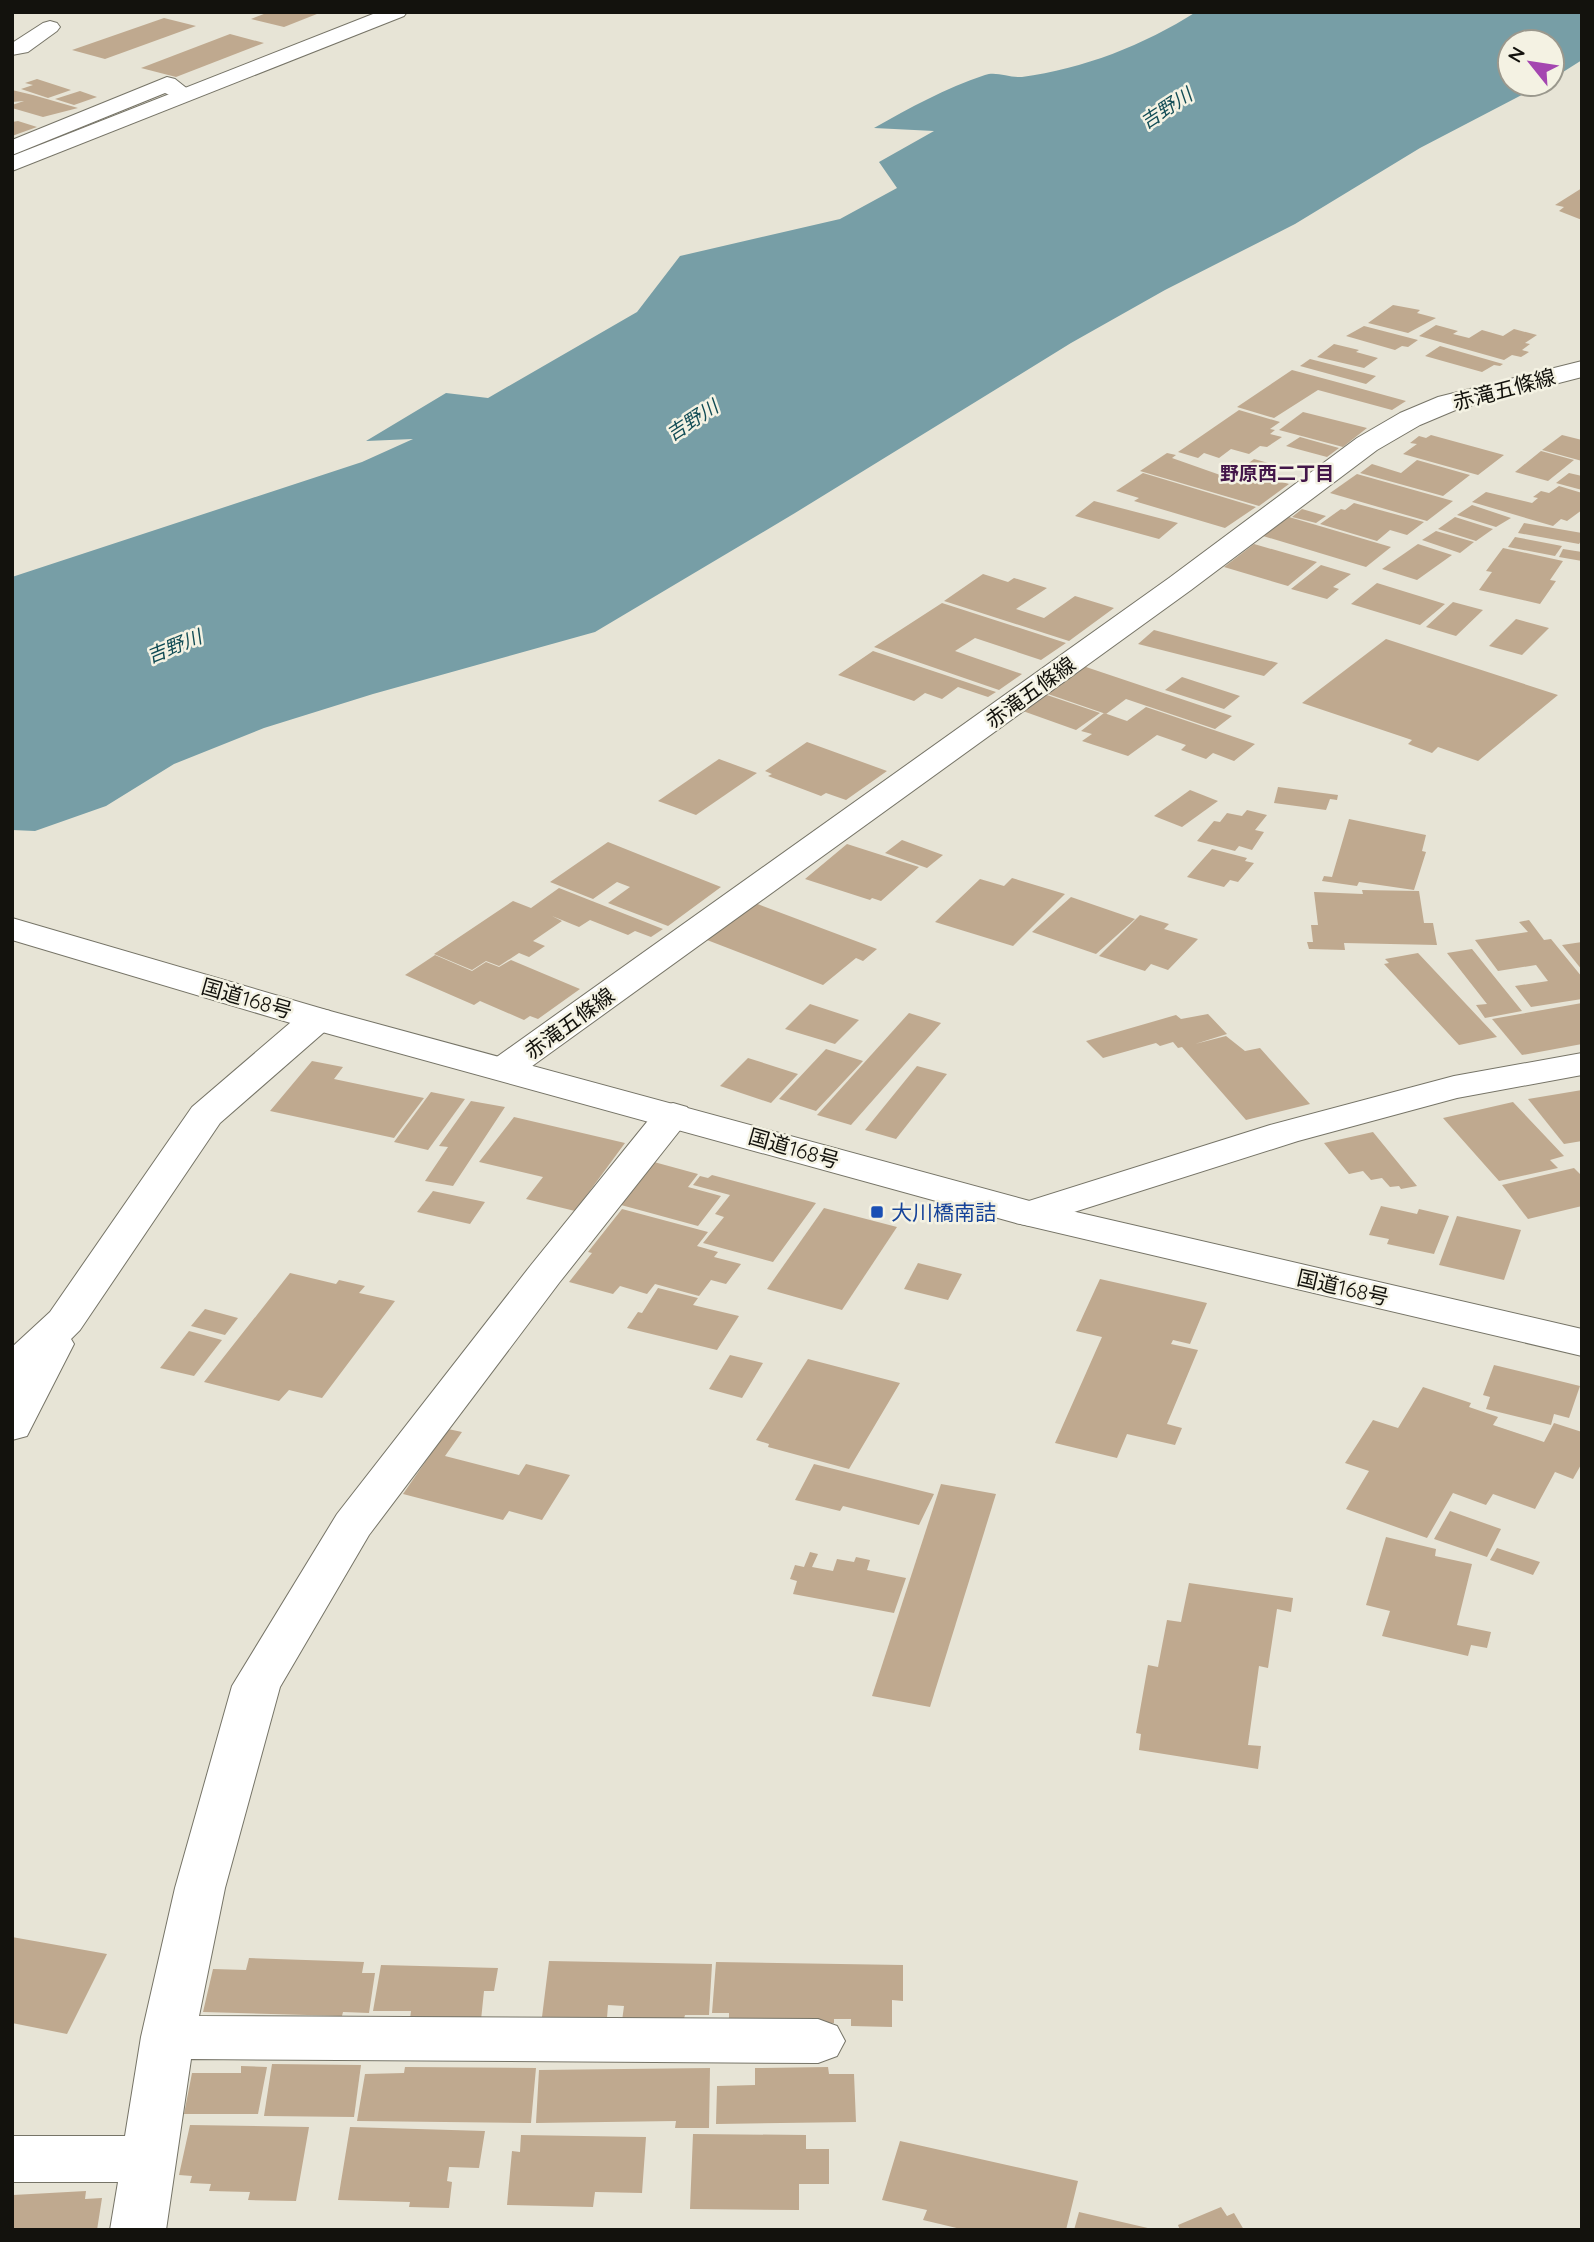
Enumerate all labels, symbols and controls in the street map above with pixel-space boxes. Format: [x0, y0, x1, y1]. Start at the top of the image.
north arrow [1496, 28, 1566, 98]
text: N [1502, 42, 1530, 67]
water label: 吉野川 [1136, 81, 1198, 134]
street label: 赤滝五條線 [1450, 363, 1558, 415]
water label: 吉野川 [662, 393, 724, 446]
district label: 野原西二丁目 [1220, 461, 1334, 485]
water label: 吉野川 [143, 623, 207, 668]
street label: 赤滝五條線 [980, 651, 1080, 733]
street label: 国道168号 [199, 973, 295, 1023]
street label: 赤滝五條線 [519, 982, 619, 1064]
street label: 国道168号 [746, 1123, 842, 1173]
place label: 大川橋南詰 [891, 1199, 996, 1225]
marker: 大川橋南詰 [869, 1204, 885, 1220]
street label: 国道168号 [1295, 1264, 1391, 1310]

